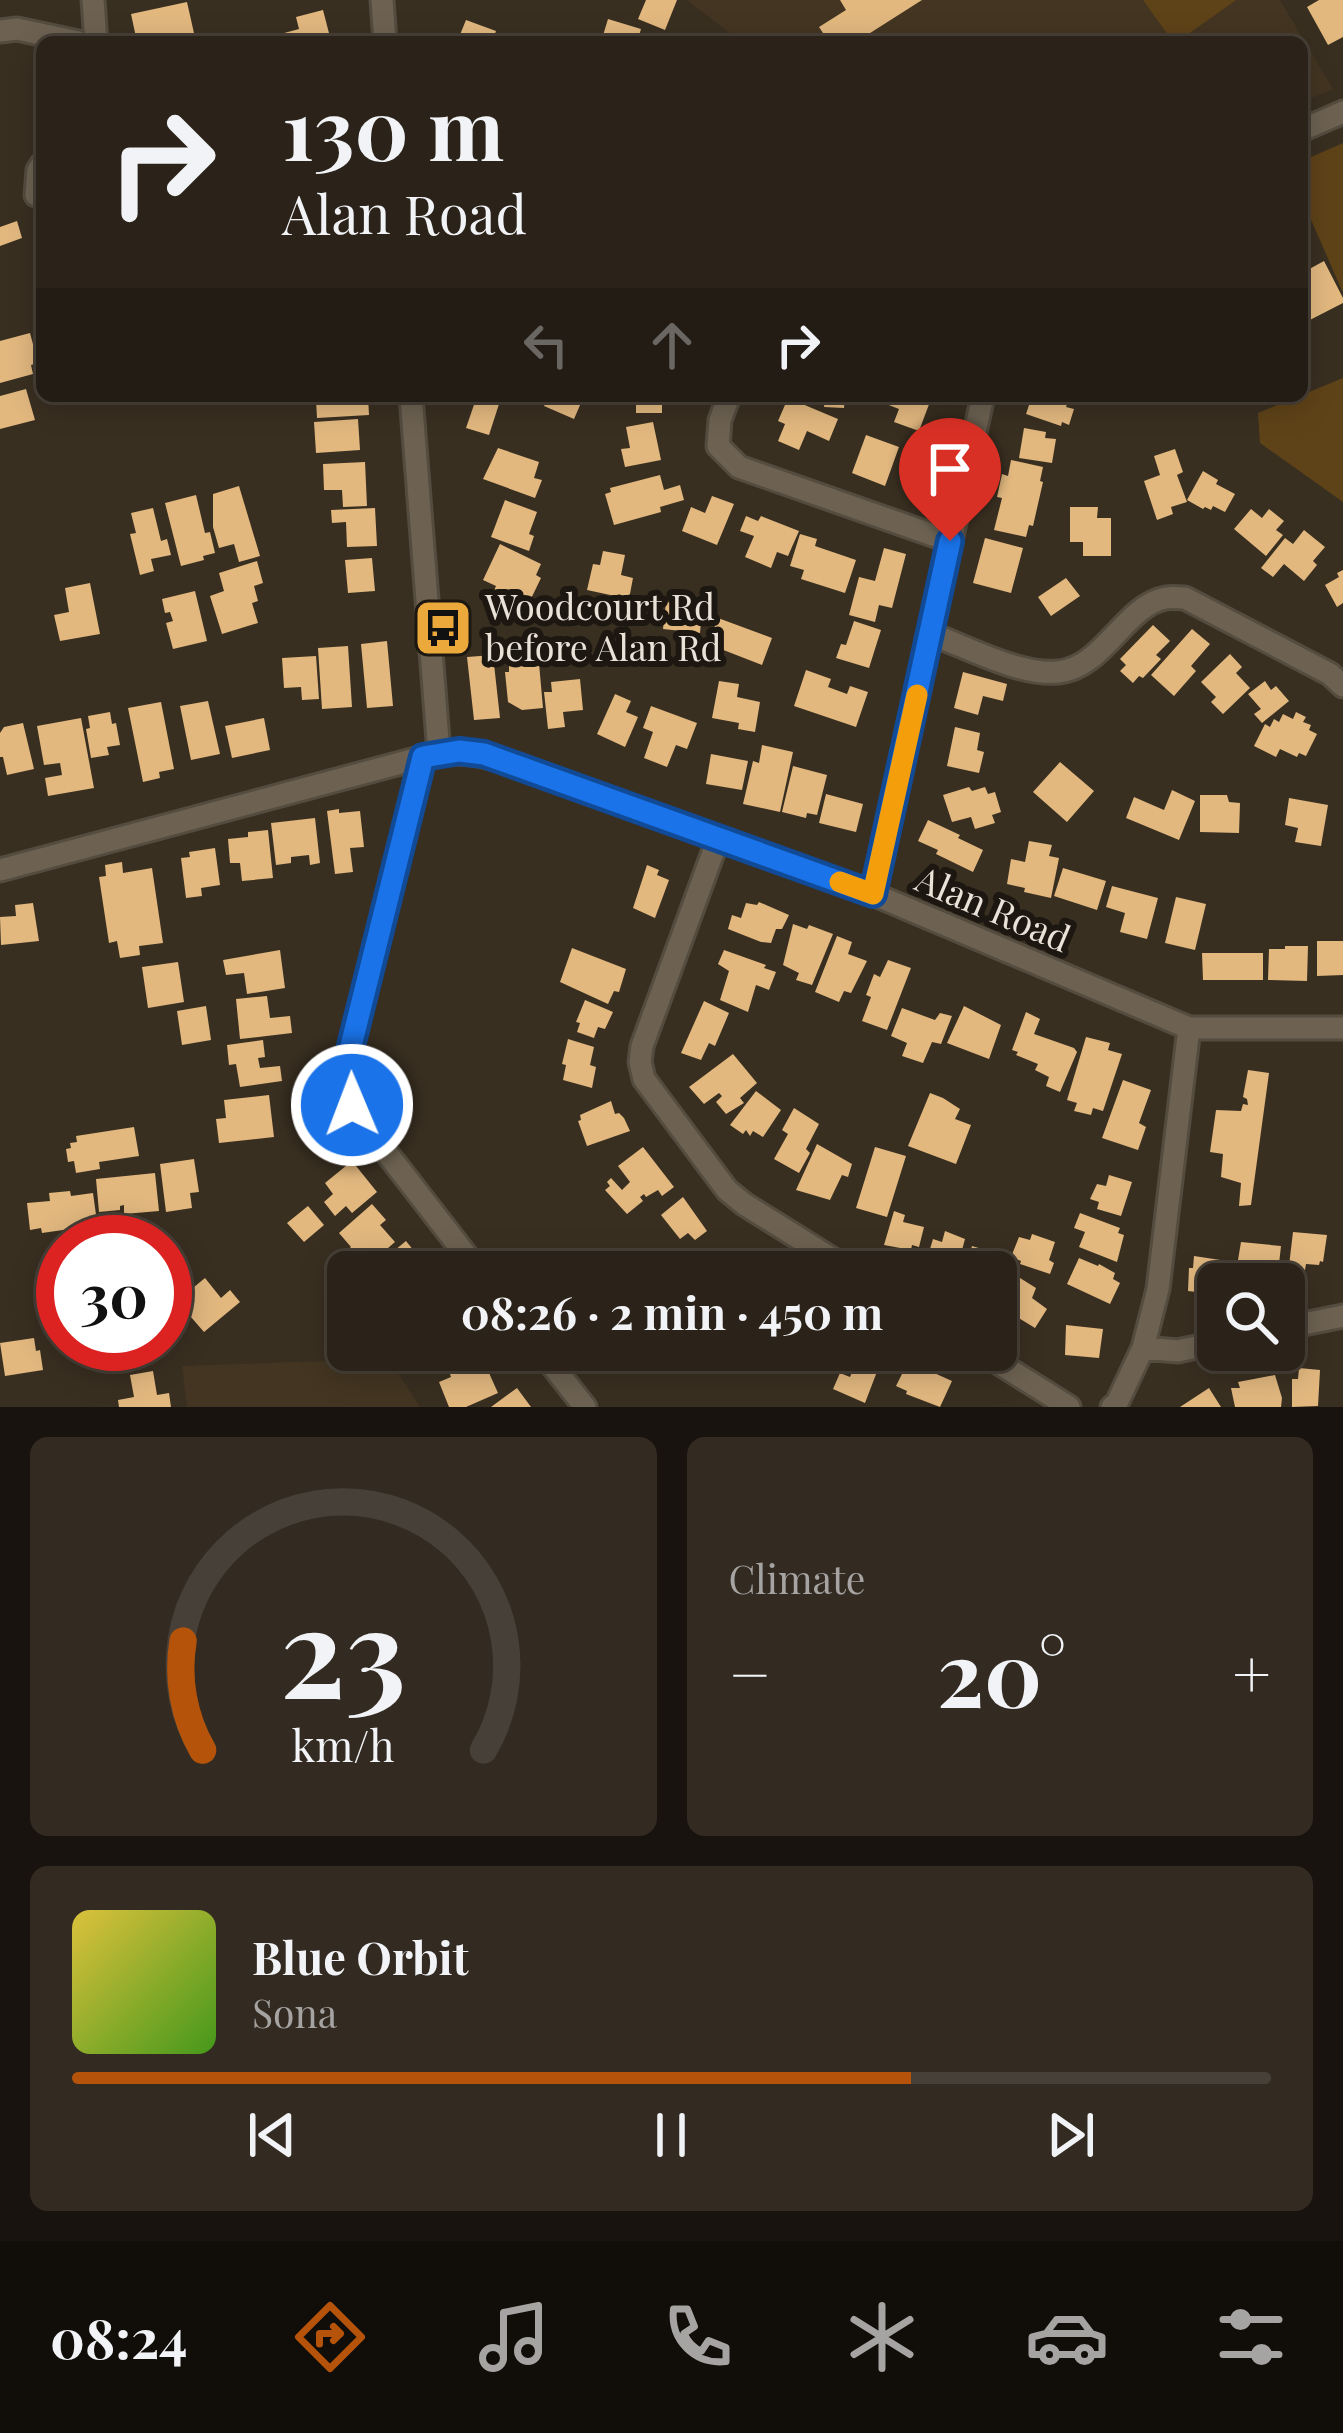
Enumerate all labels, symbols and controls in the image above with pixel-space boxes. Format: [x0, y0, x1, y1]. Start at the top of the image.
text: 130 m [282, 70, 504, 182]
icon: right [84, 84, 240, 240]
text: Alan Road [282, 177, 527, 249]
icon: left [513, 312, 579, 378]
icon: ahead [639, 312, 705, 378]
icon: right [765, 312, 831, 378]
pin [899, 418, 1001, 541]
icon: arrive [917, 436, 983, 502]
place label: Woodcourt Rd before Alan Rd [484, 581, 721, 670]
bus stop icon: Woodcourt Rd before Alan Rd [412, 597, 474, 659]
street label: Alan Road [908, 853, 1078, 961]
position arrow [289, 1042, 415, 1168]
speed limit sign: 30 [36, 1215, 192, 1371]
map controls [1197, 1263, 1305, 1371]
button: search [1197, 1263, 1305, 1371]
text: 08:26 · 2 min · 450 m [461, 1281, 883, 1341]
text: Climate [729, 1552, 866, 1604]
text: 23 [280, 1564, 406, 1730]
text: 20° [937, 1611, 1067, 1731]
text: − [729, 1628, 771, 1716]
text: + [1232, 1628, 1271, 1716]
text: km/h [292, 1715, 395, 1772]
text: Blue Orbit [252, 1926, 469, 1986]
text: Sona [252, 1986, 337, 2038]
icon: previous [239, 2102, 305, 2168]
icon: pause [638, 2102, 704, 2168]
icon: next [1038, 2102, 1104, 2168]
icon: directions [288, 2295, 372, 2379]
icon: music [472, 2295, 556, 2379]
icon: phone [656, 2295, 740, 2379]
icon: climate [840, 2295, 924, 2379]
icon: car [1025, 2295, 1109, 2379]
icon: filters [1209, 2295, 1293, 2379]
text: 08:24 [50, 2301, 188, 2373]

